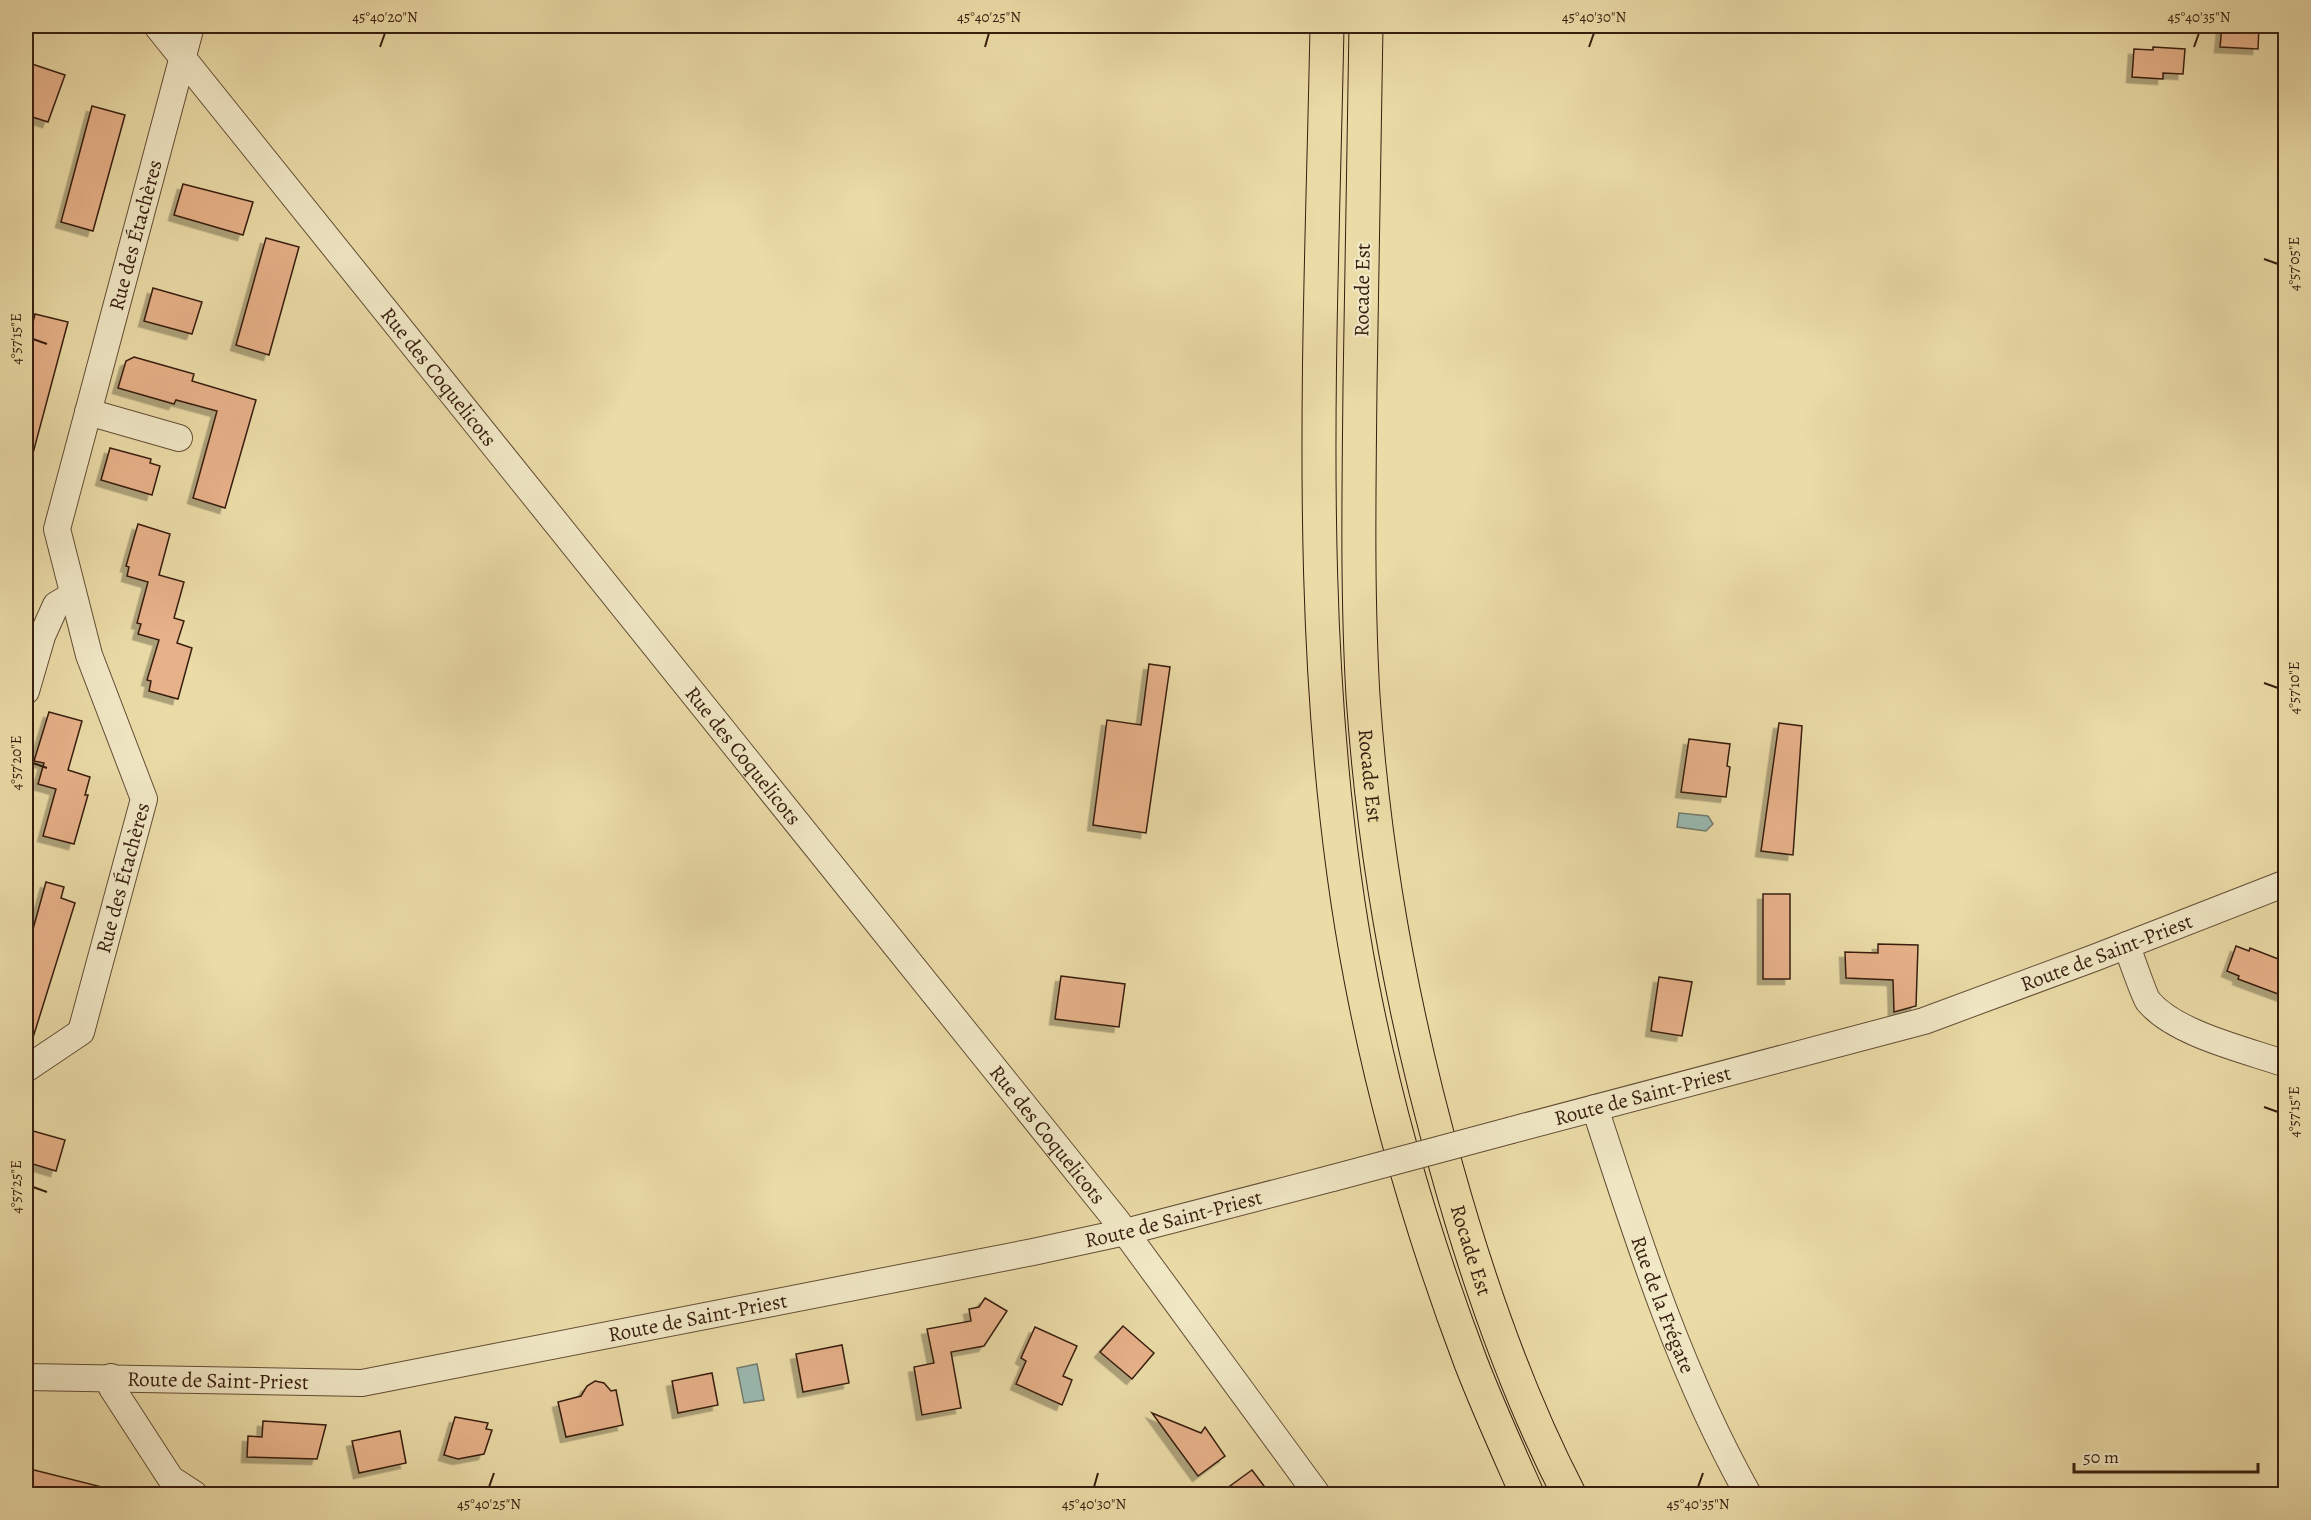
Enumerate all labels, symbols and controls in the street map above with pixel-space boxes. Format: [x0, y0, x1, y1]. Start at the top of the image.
text: 45°40'20"N [352, 7, 418, 27]
text: 45°40'25"N [957, 7, 1021, 27]
text: 45°40'30"N [1562, 7, 1627, 27]
text: 45°40'35"N [2167, 7, 2231, 27]
street label: Rue des Étachères [102, 157, 169, 314]
text: 4°57'05"E [2284, 237, 2304, 291]
street label: Rocade Est [1347, 243, 1377, 337]
street label: Rue des Coquelicots [374, 301, 503, 452]
text: 4°57'15"E [6, 313, 26, 365]
text: 4°57'10"E [2284, 661, 2304, 715]
street label: Rue des Coquelicots [679, 680, 808, 831]
street label: Rocade Est [1352, 728, 1389, 824]
text: 4°57'20"E [6, 735, 26, 791]
street label: Rue des Étachères [89, 799, 156, 956]
street label: Route de Saint-Priest [2017, 907, 2196, 998]
street label: Rue des Coquelicots [983, 1059, 1112, 1210]
street label: Route de Saint-Priest [1551, 1059, 1734, 1132]
text: 4°57'15"E [2284, 1086, 2304, 1138]
text: 4°57'25"E [6, 1160, 26, 1214]
street label: Route de Saint-Priest [1082, 1183, 1265, 1254]
street label: Rocade Est [1444, 1201, 1499, 1299]
street label: Rue de la Frégate [1624, 1232, 1702, 1378]
street label: Route de Saint-Priest [606, 1286, 790, 1349]
street label: Route de Saint-Priest [127, 1365, 309, 1396]
scale bar [2074, 1436, 2258, 1474]
text: 50 m [2083, 1445, 2119, 1469]
text: 45°40'25"N [457, 1494, 521, 1514]
text: 45°40'30"N [1062, 1494, 1127, 1514]
text: 45°40'35"N [1666, 1494, 1730, 1514]

